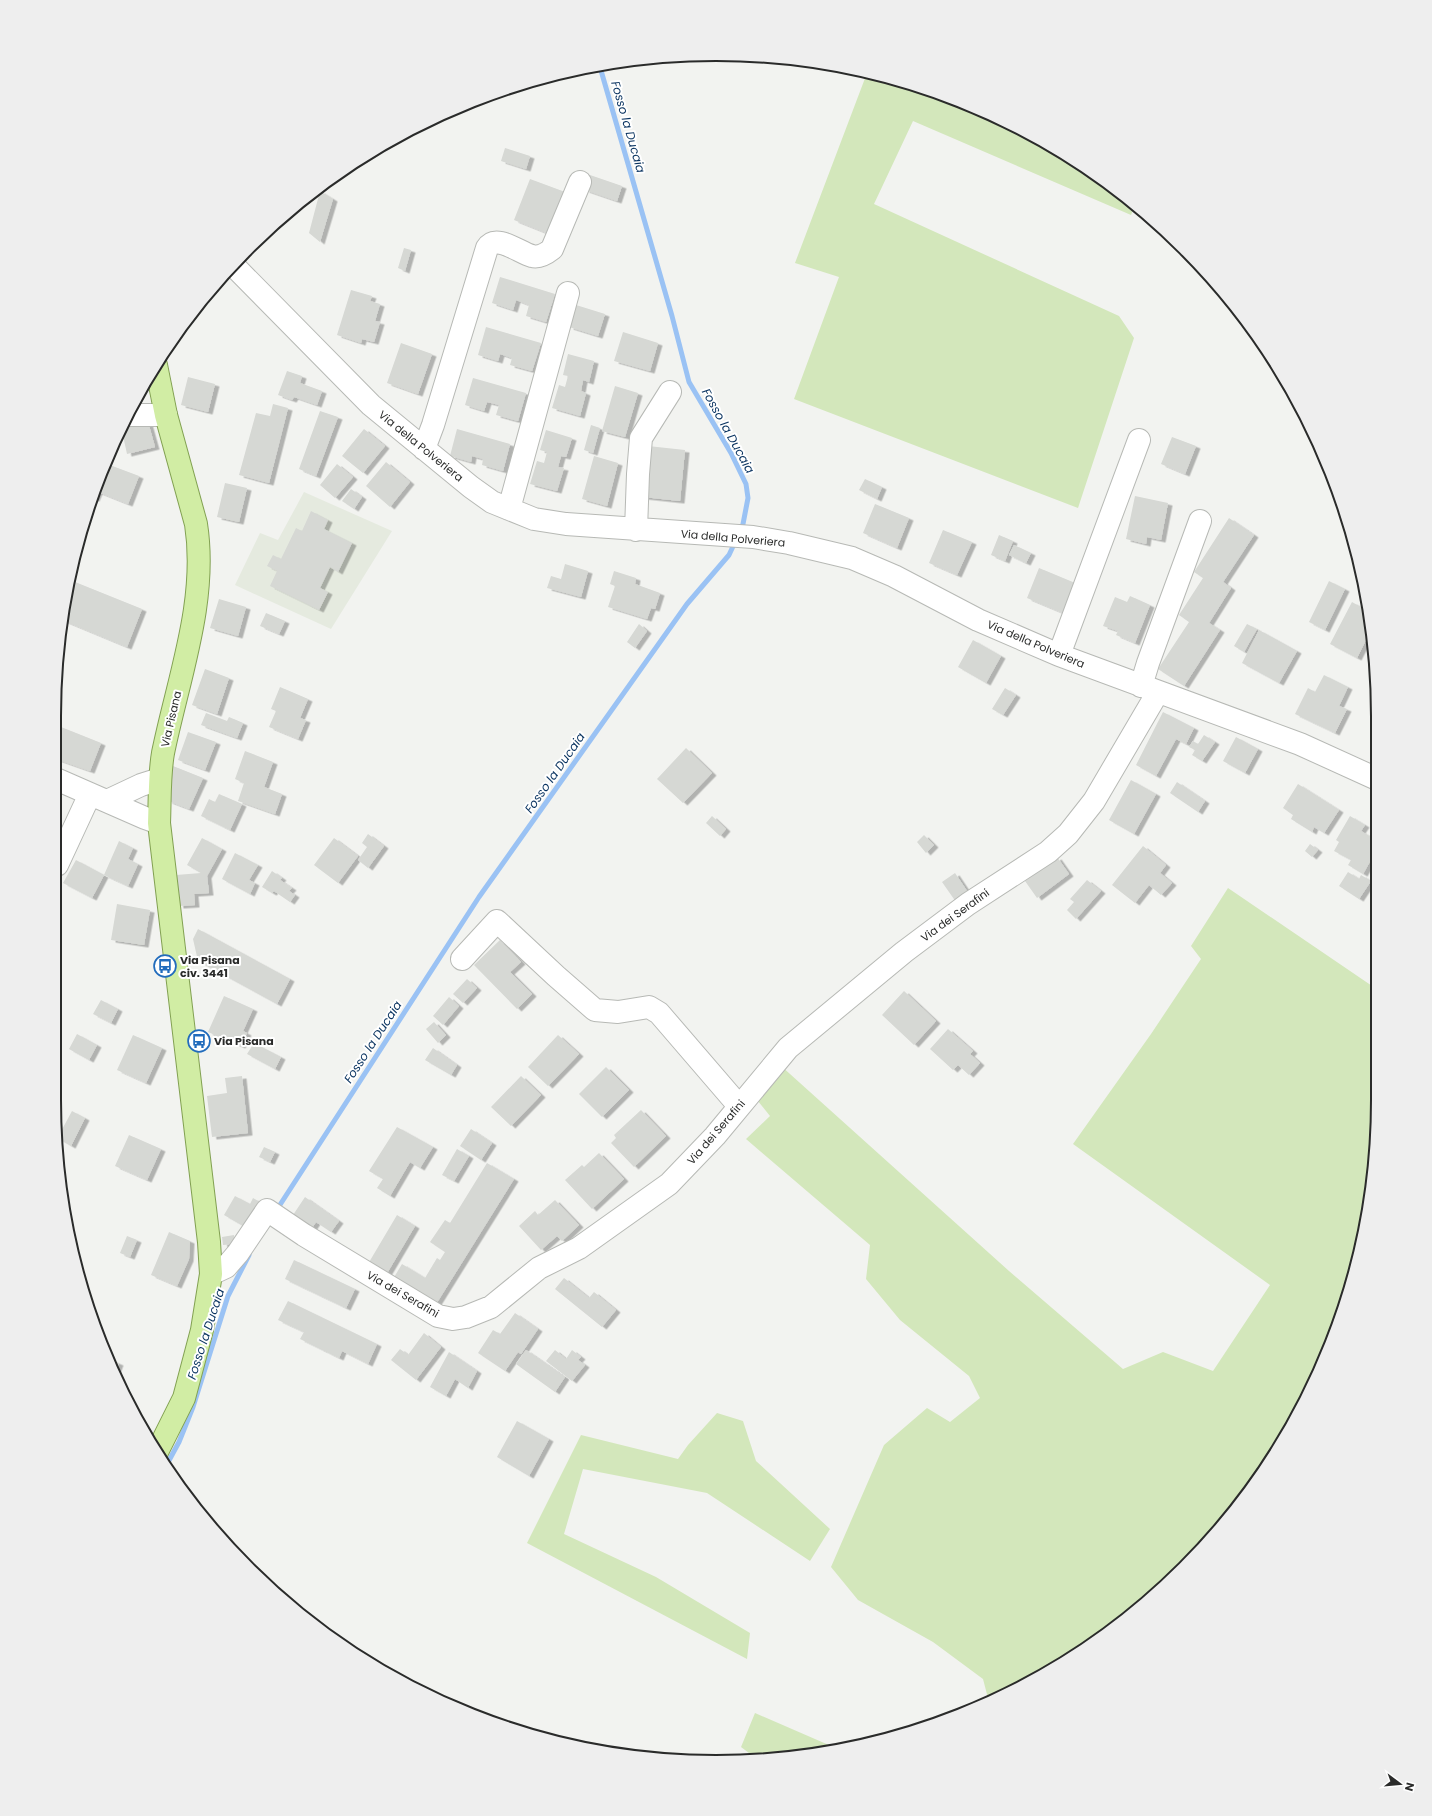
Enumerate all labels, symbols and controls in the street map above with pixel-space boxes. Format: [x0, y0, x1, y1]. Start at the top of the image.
water label: Fosso la Ducaia [607, 79, 650, 175]
water label: Fosso la Ducaia [698, 385, 759, 476]
street label: Via della Polveriera [375, 407, 467, 485]
street label: Via della Polveriera [680, 525, 786, 551]
street label: Via della Polveriera [985, 616, 1087, 672]
street label: Via Pisana [157, 689, 185, 749]
water label: Fosso la Ducaia [520, 729, 589, 816]
street label: Via dei Serafini [917, 884, 993, 945]
place label: Via Pisana civ. 3441 [180, 952, 240, 981]
bus stop icon: Via Pisana civ. 3441 [152, 953, 178, 979]
water label: Fosso la Ducaia [340, 997, 406, 1086]
bus stop icon: Via Pisana [186, 1028, 212, 1054]
place label: Via Pisana [214, 1033, 274, 1049]
street label: Via dei Serafini [683, 1096, 749, 1168]
street label: Via dei Serafini [364, 1267, 442, 1321]
water label: Fosso la Ducaia [183, 1286, 228, 1382]
north arrow [1380, 1764, 1420, 1804]
text: N [1401, 1781, 1418, 1793]

